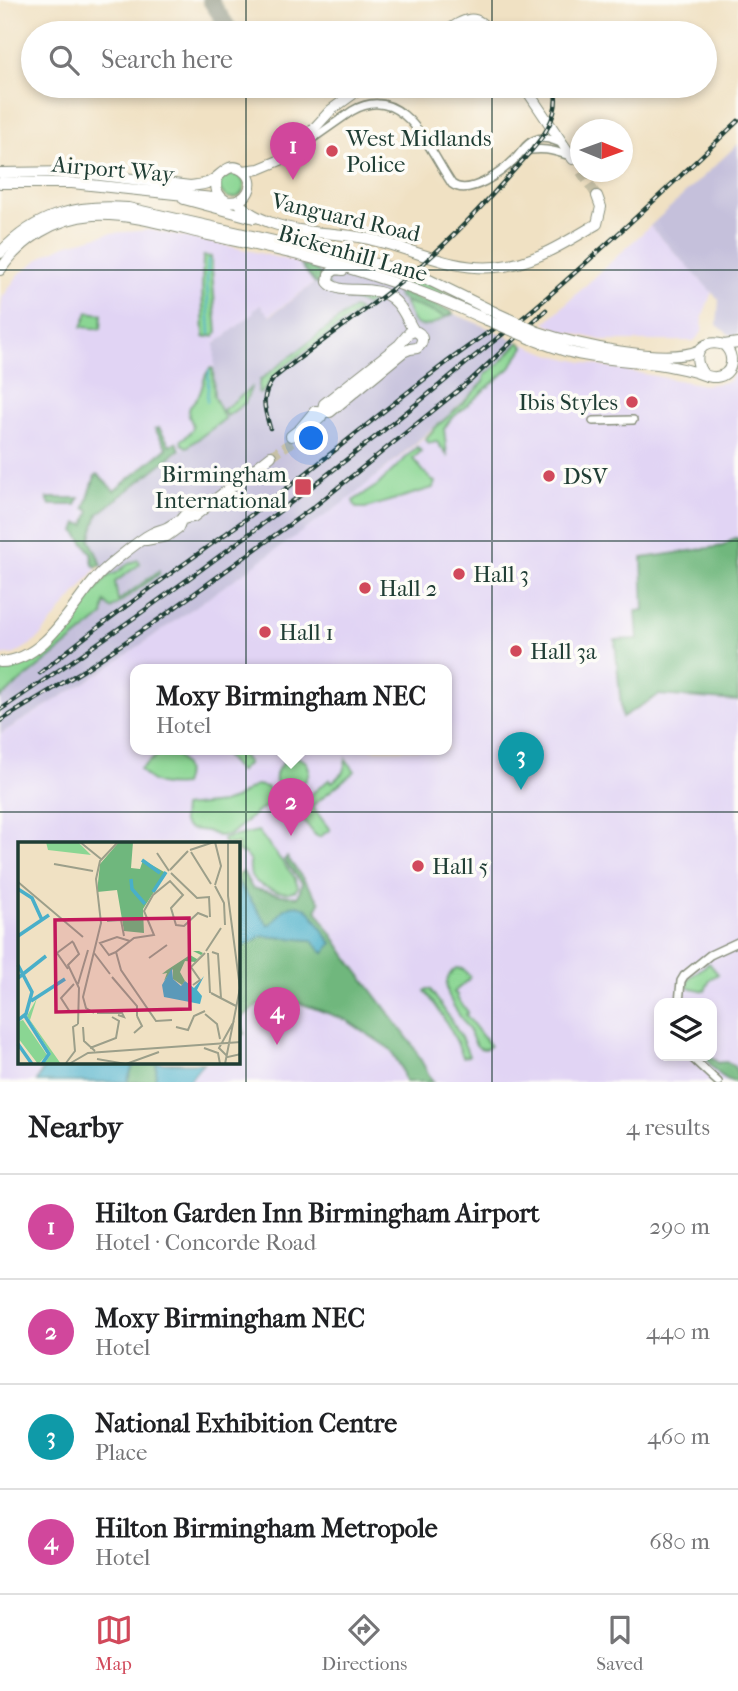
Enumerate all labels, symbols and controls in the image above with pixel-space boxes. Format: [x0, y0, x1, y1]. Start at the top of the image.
search box [21, 21, 717, 98]
icon: search [45, 41, 83, 79]
text: Search here [101, 44, 233, 75]
north arrow [570, 119, 633, 182]
pin: 1 [270, 122, 316, 180]
place label: West Midlands Police [345, 125, 492, 178]
marker: West Midlands Police [324, 143, 340, 159]
street label: Airport Way [50, 151, 176, 188]
street label: Vanguard Road [268, 187, 423, 248]
street label: Bickenhill Lane [275, 219, 431, 288]
place label: Ibis Styles [519, 389, 618, 416]
marker: Ibis Styles [624, 394, 640, 410]
your location [294, 421, 328, 455]
place label: Birmingham International [155, 461, 288, 514]
place label: DSV [563, 463, 608, 490]
marker: DSV [541, 468, 557, 484]
marker: Birmingham International [293, 477, 313, 497]
place label: Hall 3 [473, 561, 529, 588]
marker: Hall 3 [451, 566, 467, 582]
place label: Hall 2 [379, 575, 437, 602]
marker: Hall 2 [357, 580, 373, 596]
place label: Hall 1 [279, 619, 334, 646]
marker: Hall 1 [257, 624, 273, 640]
place label: Hall 3a [530, 638, 597, 665]
marker: Hall 3a [508, 643, 524, 659]
popup [130, 664, 452, 755]
text: Moxy Birmingham NEC [156, 681, 426, 712]
text: Hotel [156, 712, 211, 739]
pin: 3 [498, 732, 544, 790]
pin: 2 [268, 778, 314, 836]
inset map [18, 842, 240, 1064]
place label: Hall 5 [432, 853, 488, 880]
marker: Hall 5 [410, 858, 426, 874]
pin: 4 [254, 987, 300, 1045]
map controls [654, 998, 717, 1061]
button: layers [654, 998, 717, 1061]
text: Nearby [28, 1110, 123, 1145]
text: 4 results [626, 1114, 710, 1141]
text: Hilton Garden Inn Birmingham Airport [95, 1198, 540, 1229]
text: 1 [47, 1213, 55, 1240]
text: 290 m [649, 1213, 710, 1240]
text: Hotel · Concorde Road [95, 1229, 316, 1256]
text: Moxy Birmingham NEC [95, 1303, 365, 1334]
text: 2 [45, 1318, 57, 1345]
text: 440 m [646, 1318, 710, 1345]
text: Hotel [95, 1334, 150, 1361]
text: National Exhibition Centre [95, 1408, 397, 1439]
text: 3 [46, 1423, 56, 1450]
text: 460 m [647, 1423, 710, 1450]
text: Place [95, 1439, 147, 1466]
text: Hilton Birmingham Metropole [95, 1513, 438, 1544]
text: 4 [44, 1528, 58, 1555]
text: 680 m [649, 1528, 710, 1555]
text: Hotel [95, 1544, 150, 1571]
tab: Map [95, 1611, 133, 1675]
tab: Directions [322, 1611, 407, 1675]
tab: Saved [596, 1611, 643, 1675]

